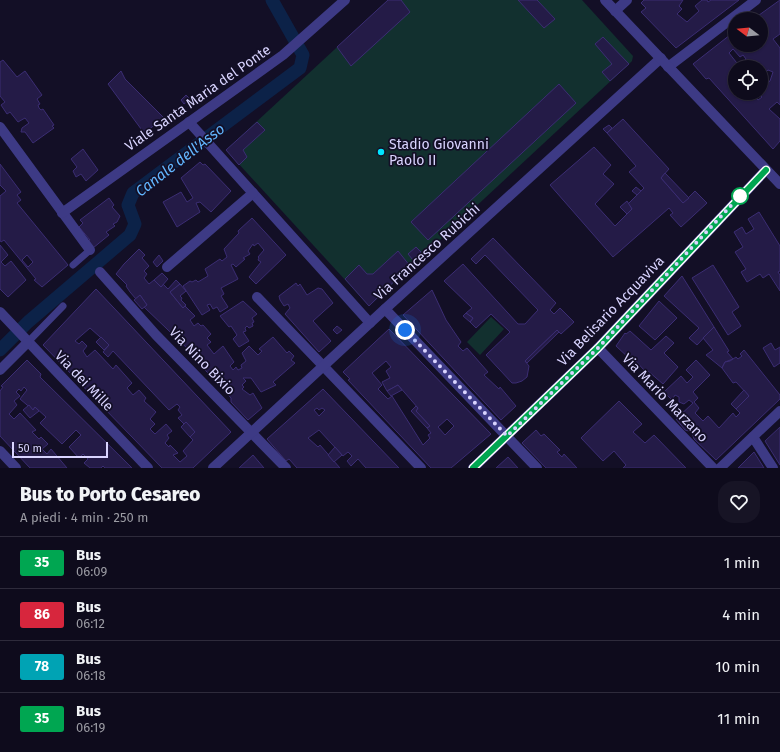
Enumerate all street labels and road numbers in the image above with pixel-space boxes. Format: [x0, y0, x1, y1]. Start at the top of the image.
street label: Viale Santa Maria del Ponte [122, 41, 274, 155]
street label: Via Francesco Rubichi [370, 200, 484, 304]
street label: Via Belisario Acquaviva [554, 253, 668, 369]
street label: Via Nino Bixio [165, 323, 239, 399]
street label: Via dei Mille [51, 347, 117, 415]
street label: Via Mario Marzano [618, 350, 712, 446]

